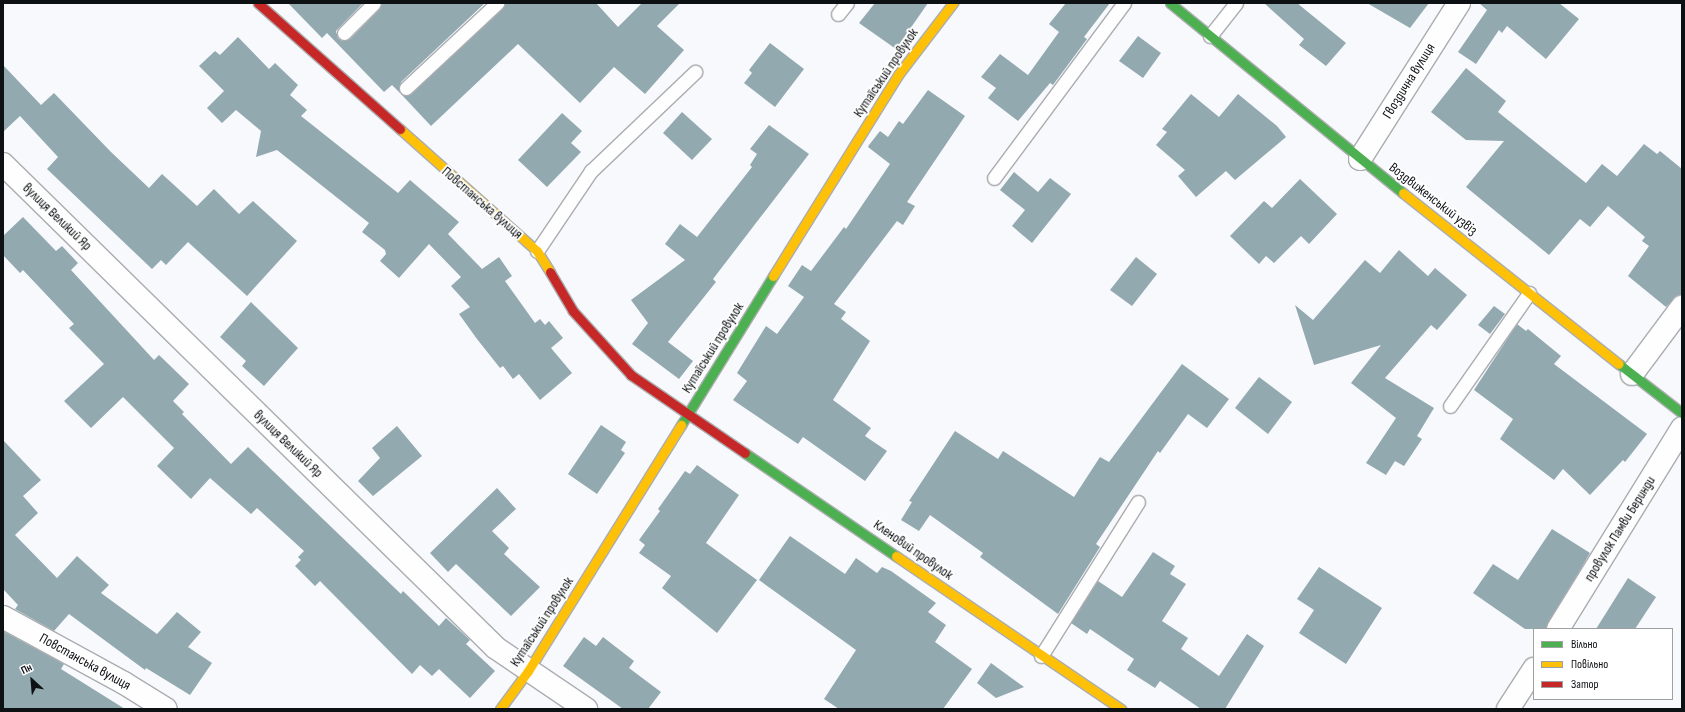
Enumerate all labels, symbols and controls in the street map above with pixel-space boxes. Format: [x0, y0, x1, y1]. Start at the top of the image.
street label: Кутаїський провулок [850, 25, 922, 121]
street label: Гвоздична вулиця [1379, 40, 1439, 122]
street label: Воздвиженський узвіз [1385, 159, 1481, 239]
street label: Повстанська вулиця [438, 163, 526, 243]
street label: вулиця Великий Яр [19, 180, 95, 254]
street label: Кутаїський провулок [678, 300, 748, 396]
street label: вулиця Великий Яр [250, 407, 326, 481]
street label: провулок Памви Беринди [1581, 473, 1659, 585]
street label: Кленовий провулок [870, 516, 956, 584]
street label: Кутаїський провулок [507, 574, 577, 670]
legend [1533, 628, 1673, 700]
street label: Повстанська вулиця [36, 630, 134, 694]
text: Вільно [1571, 637, 1597, 652]
text: Повільно [1571, 657, 1608, 672]
north arrow [12, 660, 52, 700]
text: Пн [19, 661, 34, 677]
text: Затор [1571, 677, 1599, 692]

